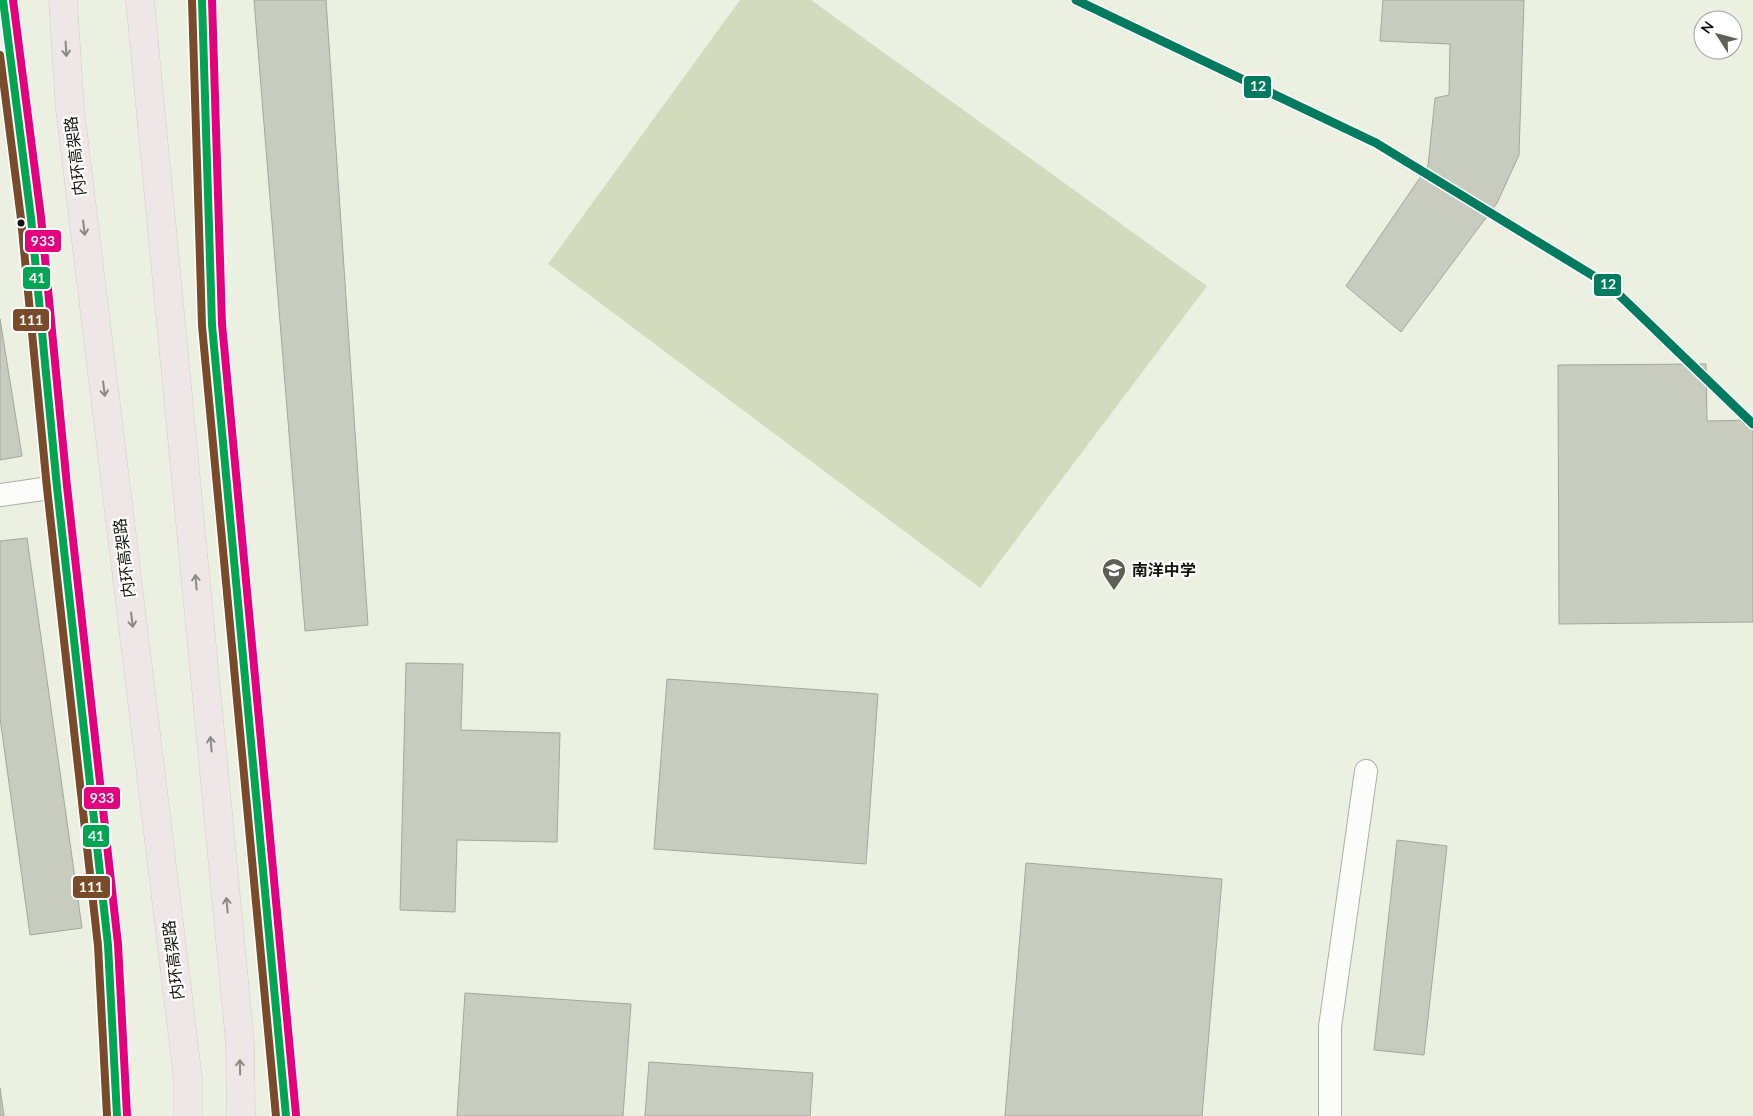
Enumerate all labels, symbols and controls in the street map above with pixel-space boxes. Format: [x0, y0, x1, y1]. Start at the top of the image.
north arrow [1693, 10, 1743, 60]
text: N [1697, 18, 1717, 36]
one-way arrow [62, 40, 71, 56]
line badge: 12 [1243, 75, 1272, 99]
text: 12 [1250, 77, 1266, 94]
street label: 内环高架路 [60, 115, 89, 197]
unlabelled marker [16, 218, 26, 228]
one-way arrow [79, 219, 89, 235]
line badge: 933 [24, 229, 62, 253]
text: 933 [31, 232, 55, 249]
line badge: 41 [22, 266, 51, 290]
text: 41 [29, 269, 45, 286]
line badge: 12 [1593, 273, 1622, 297]
text: 12 [1600, 275, 1616, 292]
line badge: 111 [12, 308, 50, 332]
text: 111 [19, 311, 43, 328]
one-way arrow [99, 381, 109, 397]
street label: 内环高架路 [109, 517, 138, 599]
school or university icon: 南洋中学 [1101, 557, 1127, 591]
place label: 南洋中学 [1132, 560, 1196, 579]
one-way arrow [191, 574, 201, 590]
one-way arrow [127, 611, 137, 627]
one-way arrow [206, 736, 216, 752]
line badge: 933 [83, 786, 121, 810]
text: 933 [90, 789, 114, 806]
line badge: 41 [82, 824, 110, 848]
text: 41 [88, 827, 104, 844]
line badge: 111 [72, 875, 111, 899]
text: 111 [79, 878, 103, 895]
one-way arrow [222, 898, 231, 914]
street label: 内环高架路 [158, 919, 187, 1001]
one-way arrow [235, 1060, 245, 1076]

